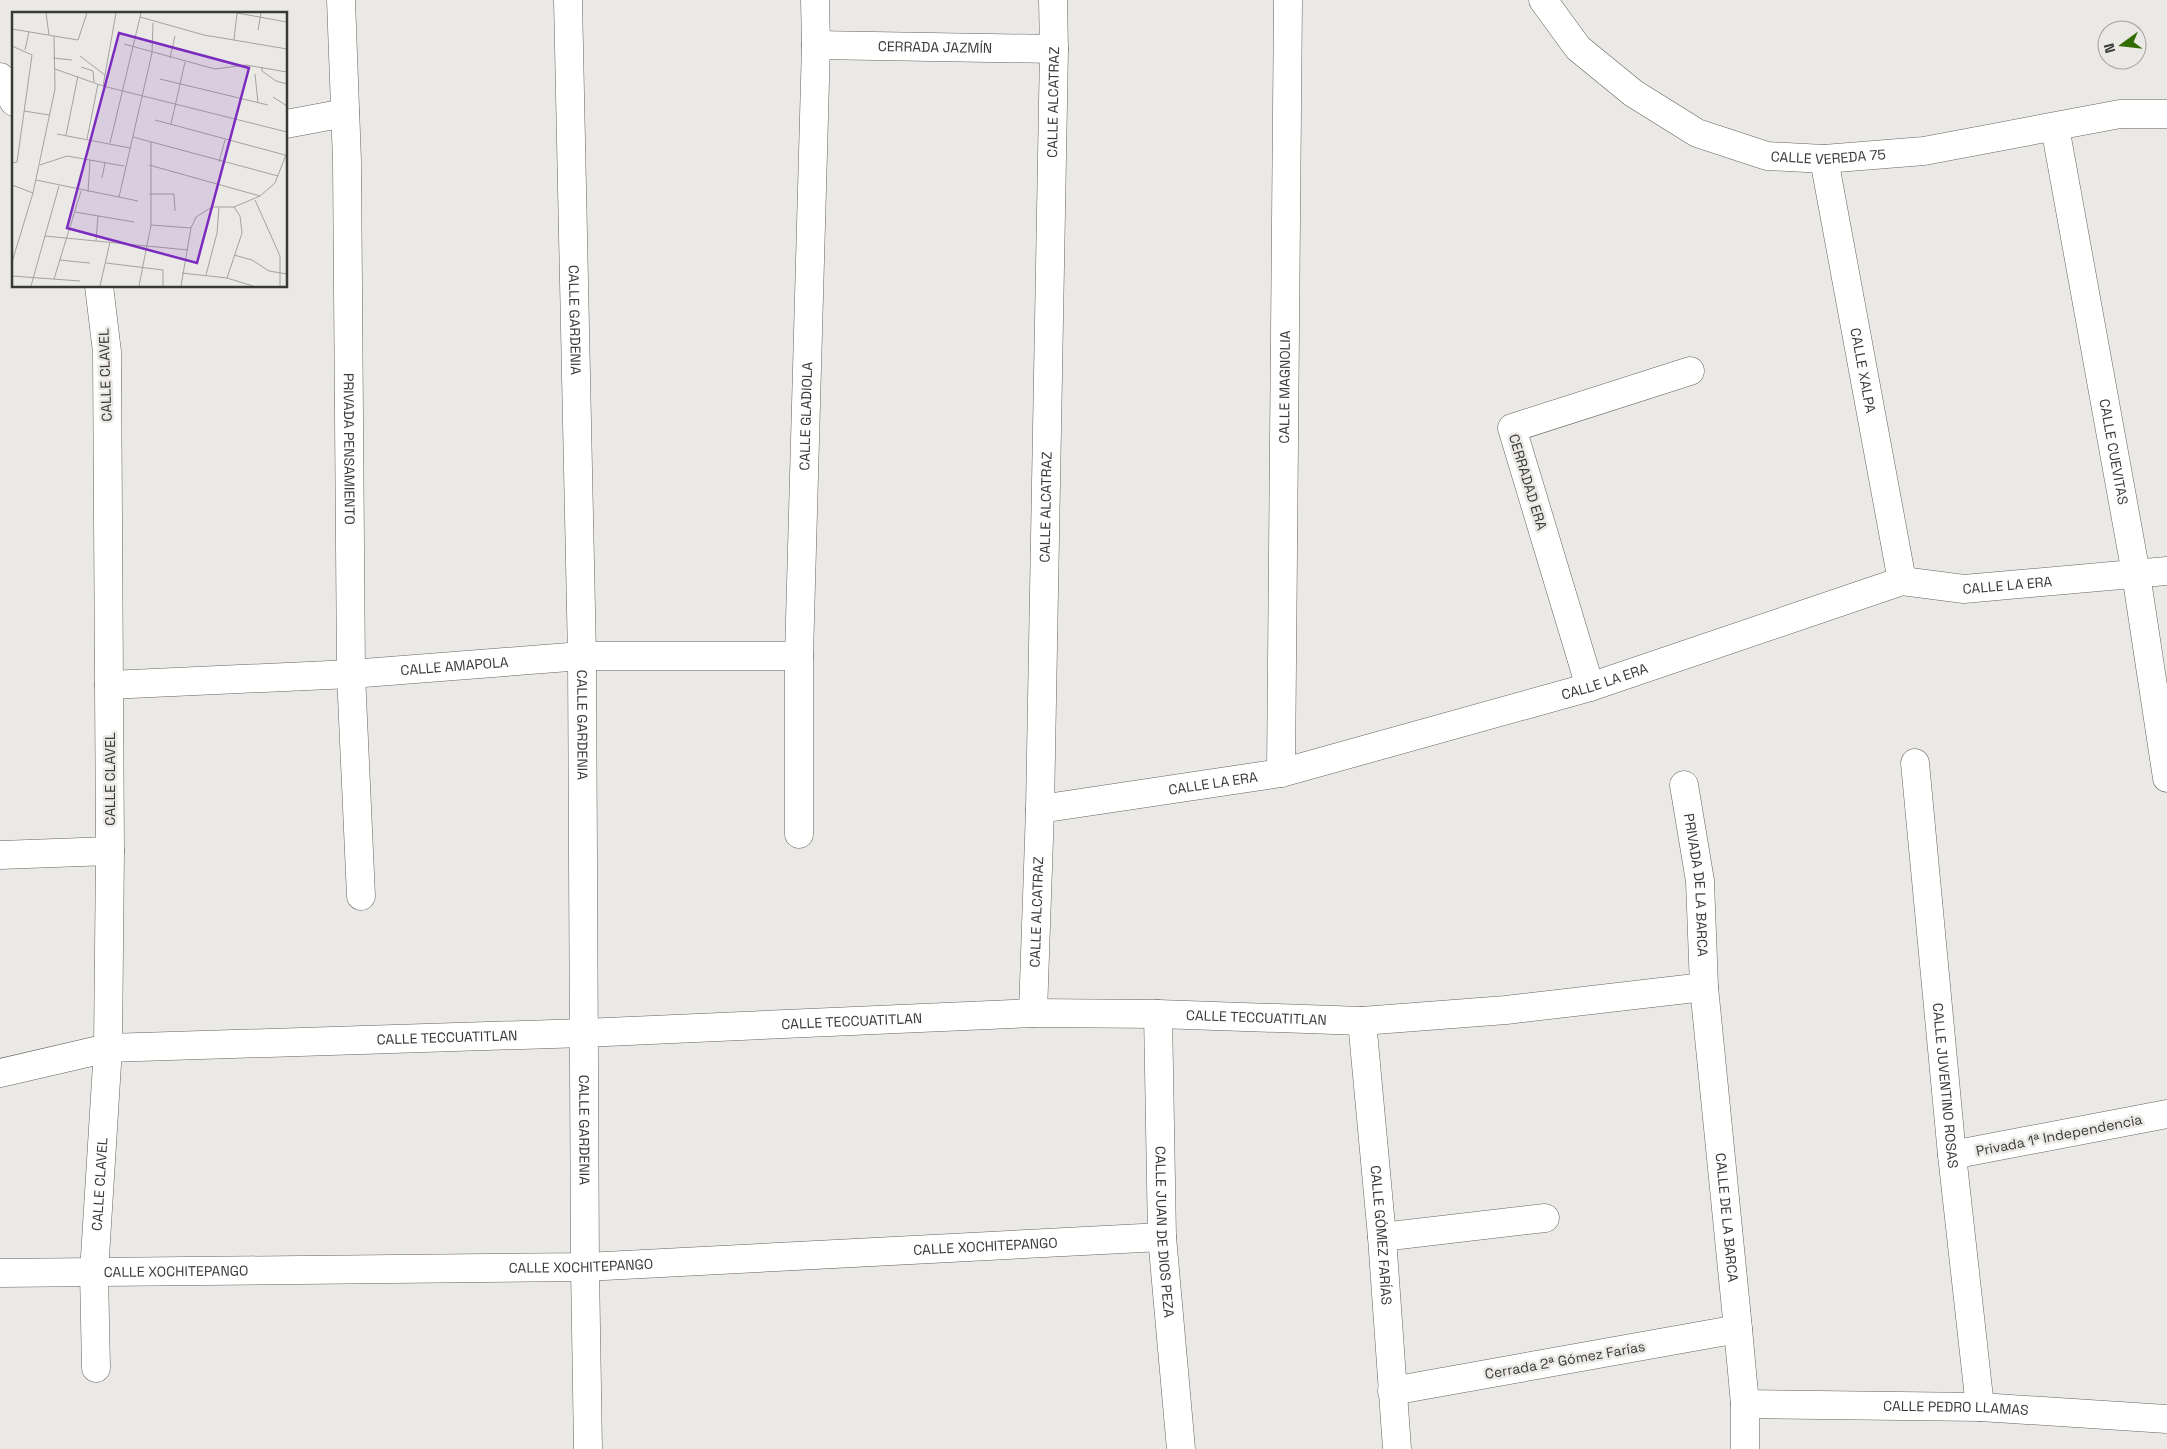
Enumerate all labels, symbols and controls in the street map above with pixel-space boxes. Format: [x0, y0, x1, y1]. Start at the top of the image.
inset map [12, 12, 288, 288]
north arrow [2097, 20, 2147, 70]
street label: CERRADA JAZMÍN [878, 37, 992, 57]
text: N [2100, 41, 2119, 55]
street label: CALLE ALCATRAZ [1043, 46, 1063, 158]
street label: CALLE VEREDA 75 [1770, 145, 1886, 168]
street label: CALLE GARDENIA [565, 265, 585, 375]
street label: CALLE XALPA [1846, 326, 1880, 415]
street label: CALLE CLAVEL [94, 328, 116, 422]
street label: CALLE MAGNOLIA [1275, 330, 1294, 444]
street label: CALLE GLADIOLA [795, 361, 816, 471]
street label: PRIVADA PENSAMIENTO [340, 373, 359, 525]
street label: CALLE CUEVITAS [2095, 397, 2132, 506]
street label: CERRADAD ERA [1505, 432, 1551, 532]
street label: CALLE ALCATRAZ [1036, 451, 1056, 563]
street label: CALLE LA ERA [1962, 572, 2053, 598]
street label: CALLE AMAPOLA [400, 653, 509, 679]
street label: CALLE LA ERA [1559, 659, 1650, 704]
street label: CALLE GARDENIA [573, 670, 592, 780]
street label: CALLE CLAVEL [101, 732, 119, 826]
street label: CALLE LA ERA [1167, 768, 1259, 799]
street label: PRIVADA DE LA BARCA [1680, 812, 1712, 957]
street label: CALLE ALCATRAZ [1026, 856, 1047, 968]
street label: CALLE JUVENTINO ROSAS [1929, 1002, 1962, 1169]
street label: CALLE TECCUATITLAN [1186, 1006, 1327, 1029]
street label: CALLE TECCUATITLAN [781, 1009, 922, 1033]
street label: CALLE TECCUATITLAN [376, 1026, 518, 1049]
street label: CALLE GARDENIA [575, 1075, 594, 1185]
street label: Privada 1ª Independencia [1974, 1110, 2144, 1160]
street label: CALLE CLAVEL [88, 1137, 111, 1231]
street label: CALLE JUAN DE DIOS PEZA [1151, 1146, 1178, 1319]
street label: CALLE DE LA BARCA [1712, 1152, 1742, 1283]
street label: CALLE GÓMEZ FARÍAS [1366, 1164, 1396, 1306]
street label: CALLE XOCHITEPANGO [913, 1233, 1058, 1259]
street label: CALLE XOCHITEPANGO [509, 1254, 654, 1277]
street label: CALLE XOCHITEPANGO [104, 1261, 248, 1281]
street label: Cerrada 2ª Gómez Farías [1483, 1337, 1647, 1383]
street label: CALLE PEDRO LLAMAS [1883, 1397, 2029, 1419]

